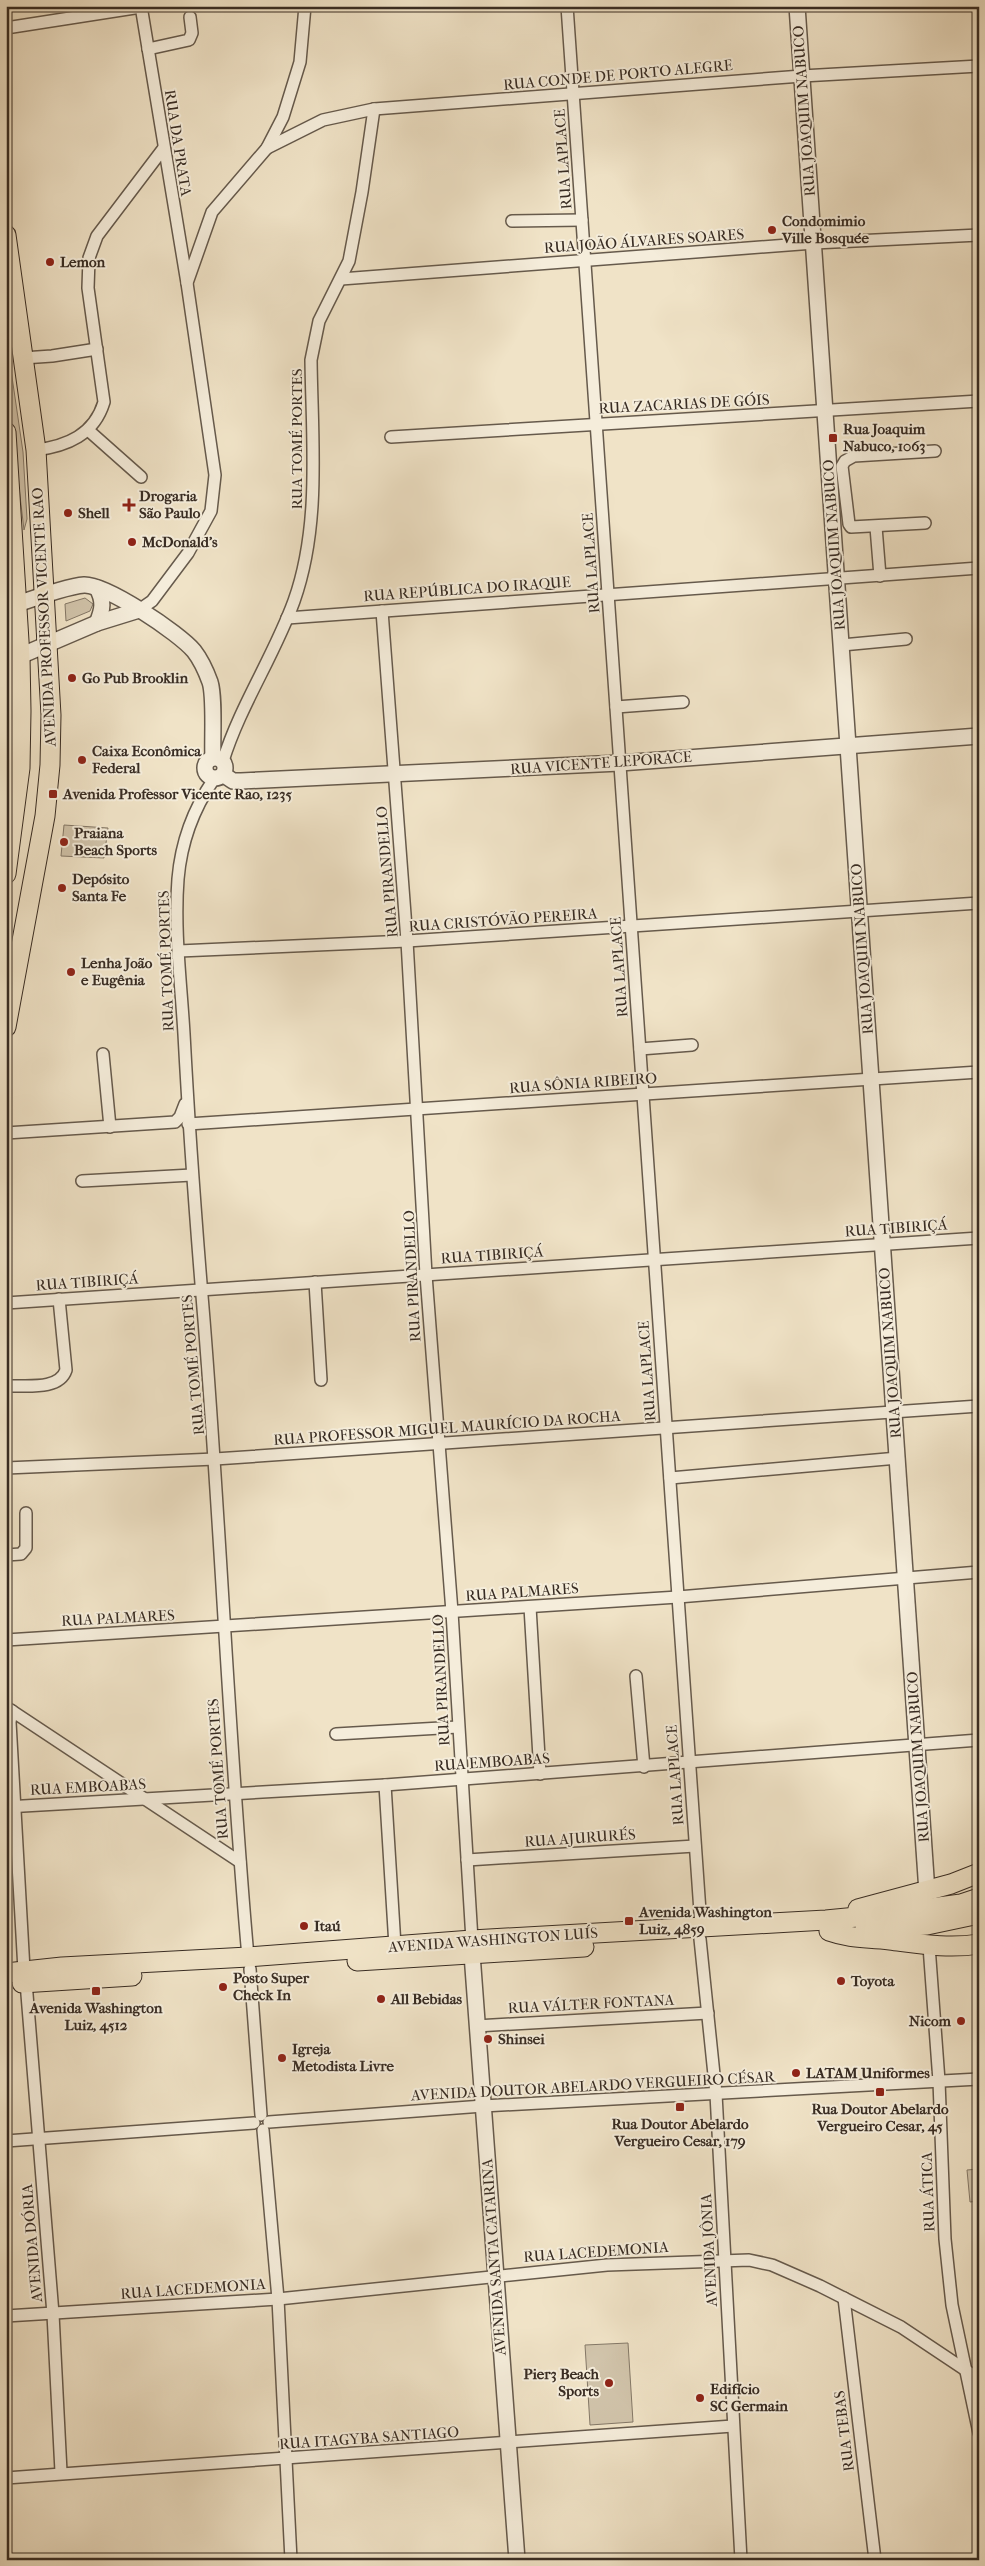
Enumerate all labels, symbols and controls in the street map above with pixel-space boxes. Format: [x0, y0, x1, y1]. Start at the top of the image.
street label: RUA JOAQUIM NABUCO [789, 25, 819, 197]
street label: RUA CONDE DE PORTO ALEGRE [503, 56, 733, 94]
street label: RUA DA PRATA [161, 88, 195, 198]
street label: RUA LAPLACE [551, 108, 575, 210]
place label: Condomimio Ville Bosquée [781, 212, 870, 247]
marker: Condomimio Ville Bosquée [766, 224, 778, 236]
street label: RUA JOÃO ÁLVARES SOARES [543, 225, 745, 257]
place label: Lemon [60, 253, 105, 271]
marker: Lemon [44, 256, 56, 268]
street label: RUA TOMÉ PORTES [288, 368, 306, 510]
street label: RUA ZACARIAS DE GÓIS [598, 391, 770, 417]
place label: Rua Joaquim Nabuco, 1063 [843, 420, 926, 455]
marker: Rua Joaquim Nabuco, 1063 [827, 432, 839, 444]
street label: RUA JOAQUIM NABUCO [819, 459, 849, 631]
street label: AVENIDA PROFESSOR VICENTE RAO [28, 487, 60, 748]
place label: Drogaria São Paulo [139, 487, 201, 522]
marker: Drogaria São Paulo [123, 499, 135, 511]
place label: Shell [78, 504, 111, 522]
marker: Shell [62, 507, 74, 519]
street label: RUA LAPLACE [579, 512, 603, 614]
place label: McDonald's [141, 533, 218, 551]
marker: McDonald's [126, 536, 138, 548]
street label: RUA REPÚBLICA DO IRAQUE [363, 573, 571, 605]
place label: Go Pub Brooklin [82, 669, 188, 687]
marker: Go Pub Brooklin [66, 672, 78, 684]
place label: Caixa Econômica Federal [91, 742, 202, 777]
street label: RUA VICENTE LEPORACE [510, 748, 692, 778]
marker: Caixa Econômica Federal [76, 754, 88, 766]
place label: Avenida Professor Vicente Rao, 1235 [62, 785, 292, 803]
marker: Avenida Professor Vicente Rao, 1235 [47, 788, 59, 800]
street label: RUA PIRANDELLO [372, 805, 402, 939]
place label: Praiana Beach Sports [74, 824, 158, 859]
marker: Praiana Beach Sports [58, 836, 70, 848]
street label: RUA JOAQUIM NABUCO [847, 863, 877, 1035]
place label: Depósito Santa Fe [72, 870, 130, 905]
marker: Depósito Santa Fe [56, 882, 68, 894]
street label: RUA TOMÉ PORTES [155, 890, 177, 1032]
street label: RUA CRISTÓVÃO PEREIRA [408, 904, 598, 936]
street label: RUA LAPLACE [607, 916, 631, 1018]
place label: Lenha João e Eugênia [81, 954, 153, 989]
marker: Lenha João e Eugênia [65, 966, 77, 978]
street label: RUA SÔNIA RIBEIRO [508, 1069, 658, 1097]
street label: RUA PIRANDELLO [400, 1209, 424, 1342]
street label: RUA TIBIRIÇÁ [844, 1215, 948, 1241]
street label: RUA TIBIRIÇÁ [440, 1242, 544, 1268]
street label: RUA JOAQUIM NABUCO [875, 1267, 905, 1439]
street label: RUA TIBIRIÇÁ [35, 1269, 139, 1295]
street label: RUA TOMÉ PORTES [178, 1294, 208, 1436]
street label: RUA LAPLACE [635, 1320, 659, 1422]
street label: RUA PROFESSOR MIGUEL MAURÍCIO DA ROCHA [273, 1407, 621, 1449]
street label: RUA PALMARES [465, 1579, 579, 1605]
street label: RUA PALMARES [61, 1606, 175, 1630]
street label: RUA PIRANDELLO [429, 1613, 453, 1746]
street label: RUA JOAQUIM NABUCO [903, 1671, 933, 1843]
street label: RUA TOMÉ PORTES [204, 1698, 232, 1840]
street label: RUA LAPLACE [663, 1724, 687, 1826]
street label: RUA EMBOABAS [433, 1749, 551, 1775]
street label: RUA EMBOABAS [30, 1775, 147, 1799]
street label: RUA AJURURÉS [524, 1825, 636, 1851]
place label: Avenida Washington Luiz, 4859 [638, 1903, 772, 1938]
marker: Avenida Washington Luiz, 4859 [623, 1915, 635, 1927]
place label: Itaú [314, 1917, 341, 1935]
marker: Itaú [298, 1920, 310, 1932]
street label: AVENIDA WASHINGTON LUÍS [386, 1924, 599, 1956]
place label: Posto Super Check In [233, 1969, 310, 2004]
place label: Toyota [850, 1972, 895, 1990]
marker: Toyota [835, 1975, 847, 1987]
marker: Posto Super Check In [217, 1981, 229, 1993]
marker: Avenida Washington Luiz, 4512 [90, 1985, 102, 1997]
place label: All Bebidas [390, 1990, 463, 2008]
street label: RUA VÁLTER FONTANA [507, 1991, 675, 2017]
marker: All Bebidas [375, 1993, 387, 2005]
place label: Avenida Washington Luiz, 4512 [29, 1999, 163, 2034]
place label: Nicom [909, 2012, 952, 2030]
marker: Nicom [955, 2015, 967, 2027]
place label: Shinsei [498, 2030, 545, 2048]
marker: Shinsei [482, 2033, 494, 2045]
place label: Igreja Metodista Livre [291, 2040, 395, 2075]
marker: Igreja Metodista Livre [276, 2052, 288, 2064]
place label: LATAM Uniformes [806, 2064, 930, 2082]
street label: AVENIDA DOUTOR ABELARDO VERGUEIRO CÉSAR [410, 2067, 777, 2105]
marker: LATAM Uniformes [790, 2067, 802, 2079]
marker: Rua Doutor Abelardo Vergueiro Cesar, 45 [874, 2086, 886, 2098]
place label: Rua Doutor Abelardo Vergueiro Cesar, 45 [811, 2100, 949, 2135]
marker: Rua Doutor Abelardo Vergueiro Cesar, 179 [674, 2101, 686, 2113]
place label: Rua Doutor Abelardo Vergueiro Cesar, 179 [611, 2115, 749, 2150]
street label: RUA ÁTICA [918, 2151, 938, 2232]
street label: AVENIDA SANTA CATARINA [478, 2158, 510, 2357]
street label: AVENIDA DÓRIA [18, 2183, 46, 2304]
street label: AVENIDA JÔNIA [697, 2193, 721, 2308]
street label: RUA LACEDEMONIA [523, 2238, 669, 2266]
street label: RUA LACEDEMONIA [120, 2275, 266, 2303]
place label: Pier3 Beach Sports [523, 2365, 600, 2400]
marker: Pier3 Beach Sports [603, 2377, 615, 2389]
place label: Edifício SC Germain [710, 2380, 788, 2415]
street label: RUA TEBAS [830, 2389, 858, 2473]
marker: Edifício SC Germain [694, 2392, 706, 2404]
street label: RUA ITAGYBA SANTIAGO [278, 2423, 460, 2453]

